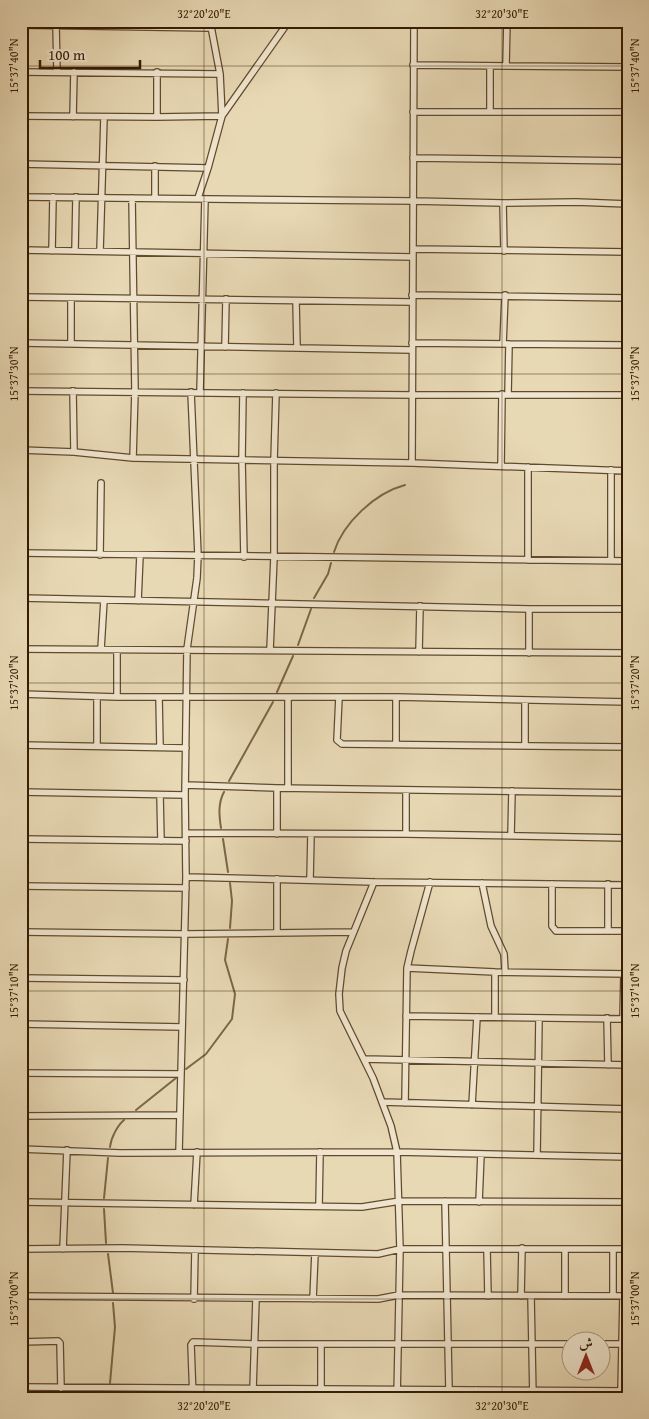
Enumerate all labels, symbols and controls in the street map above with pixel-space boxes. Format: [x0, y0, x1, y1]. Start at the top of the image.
text: 32°20'20"E [177, 5, 231, 22]
text: 32°20'30"E [475, 5, 529, 22]
text: 15°37'40"N [5, 38, 22, 94]
scale bar [40, 38, 140, 70]
text: 15°37'40"N [626, 38, 643, 94]
text: 100 m [48, 44, 86, 65]
text: 15°37'30"N [5, 346, 22, 402]
text: 15°37'30"N [626, 346, 643, 402]
text: 15°37'20"N [5, 655, 22, 711]
text: 15°37'20"N [626, 655, 643, 711]
text: 15°37'10"N [5, 963, 22, 1019]
text: 15°37'10"N [626, 963, 643, 1019]
text: 15°37'00"N [5, 1271, 22, 1327]
text: 15°37'00"N [626, 1271, 643, 1327]
north arrow [562, 1332, 612, 1382]
text: ش [579, 1333, 593, 1353]
text: 32°20'20"E [177, 1397, 231, 1414]
text: 32°20'30"E [475, 1397, 529, 1414]

